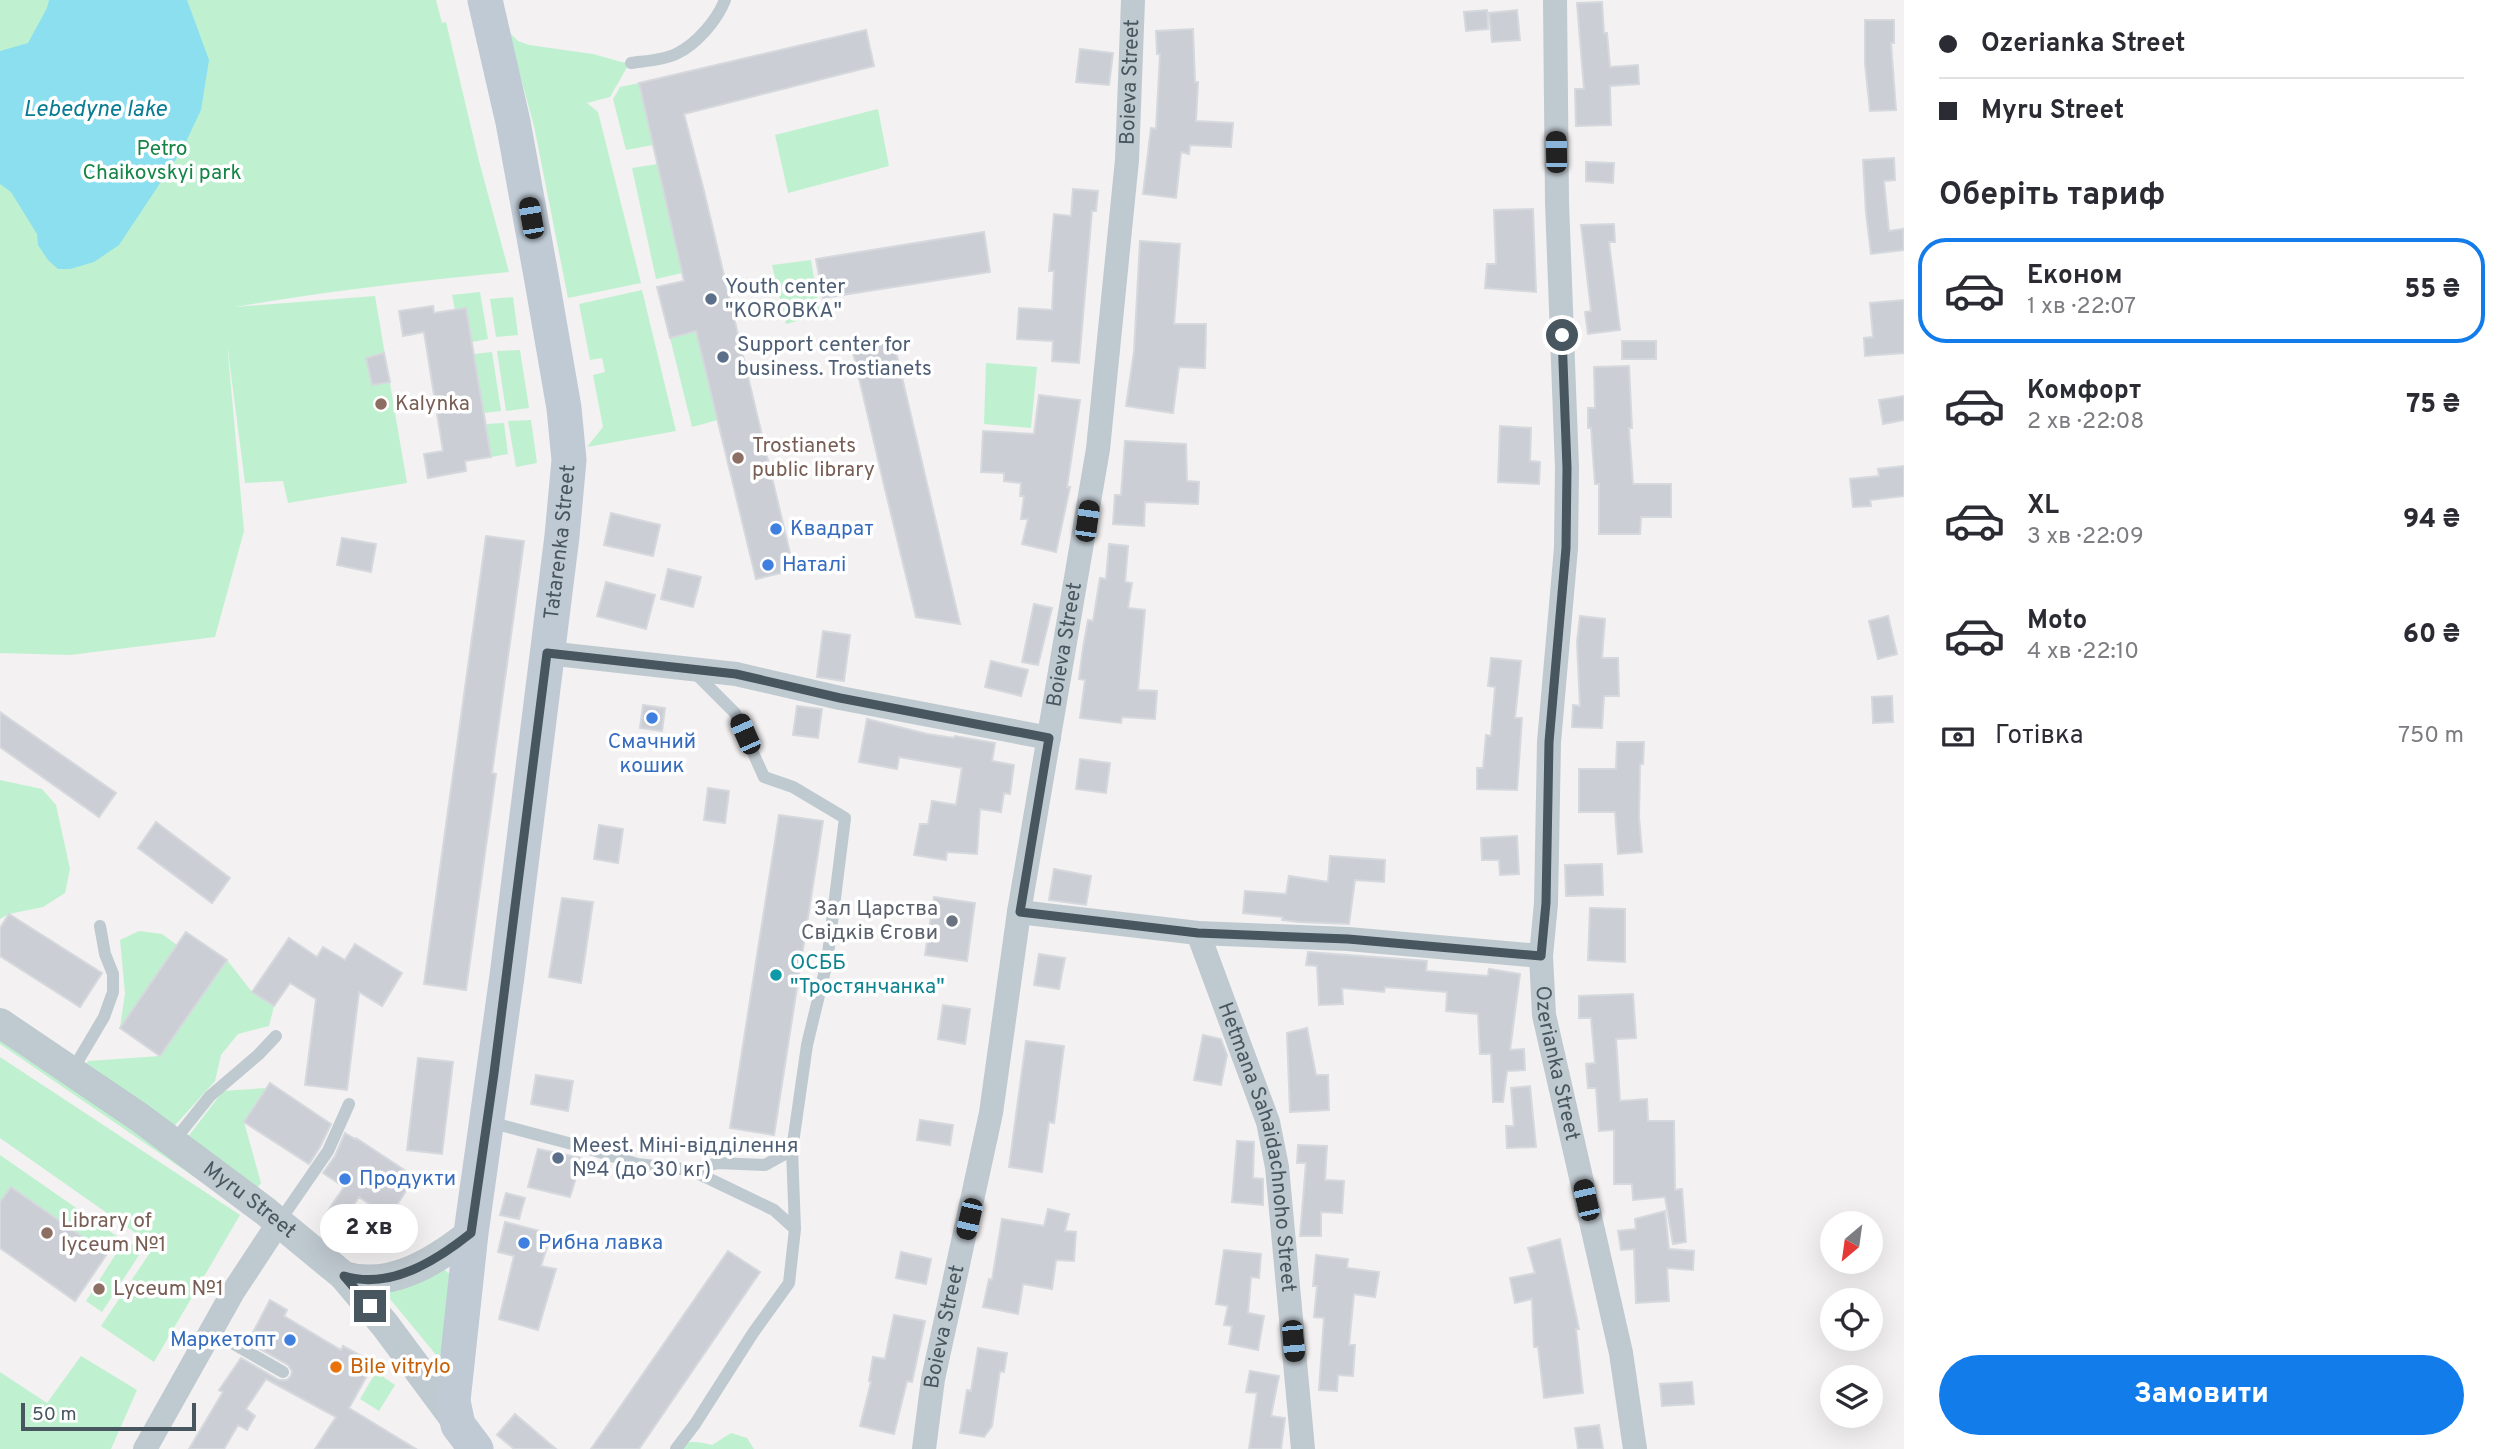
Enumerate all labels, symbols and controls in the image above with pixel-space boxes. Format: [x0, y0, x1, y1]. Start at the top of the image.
street label: Boieva Street [1114, 18, 1146, 145]
text: Ozerianka Street [1981, 28, 2186, 61]
text: Myru Street [1981, 95, 2124, 128]
water label: Lebedyne lake [23, 96, 168, 125]
car [1546, 131, 1567, 173]
park label: Petro Chaikovskyi park [82, 136, 242, 187]
text: Оберіть тариф [1939, 176, 2165, 216]
car [518, 195, 545, 241]
icon: car [1943, 259, 2006, 322]
text: Економ [2027, 260, 2122, 293]
place label: Youth center "КОRОBКА" [725, 274, 845, 325]
text: 55 ₴ [2405, 274, 2460, 307]
marker: Youth center "КОRОBКА" [703, 291, 719, 307]
text: 1 хв · 22:07 [2027, 293, 2136, 322]
route start [1546, 319, 1578, 351]
place label: Support center for business. Trostianets [737, 332, 932, 383]
marker: Support center for business. Trostianets [715, 349, 731, 365]
icon: car [1943, 374, 2006, 437]
text: Комфорт [2027, 375, 2141, 408]
text: 75 ₴ [2406, 389, 2460, 422]
place label: Kalynka [395, 391, 470, 418]
marker: Kalynka [373, 396, 389, 412]
text: 2 хв · 22:08 [2027, 408, 2144, 437]
place label: Trostianets public library [752, 433, 875, 484]
marker: Trostianets public library [730, 450, 746, 466]
street label: Tatarenka Street [538, 463, 582, 622]
icon: car [1943, 489, 2006, 552]
text: XL [2027, 490, 2059, 523]
car [1074, 499, 1101, 543]
text: 94 ₴ [2403, 504, 2460, 537]
place label: Квадрат [790, 516, 874, 543]
marker: Квадрат [768, 521, 784, 537]
text: 3 хв · 22:09 [2027, 523, 2144, 552]
place label: Наталі [782, 552, 846, 579]
marker: Наталі [760, 557, 776, 573]
street label: Boieva Street [1041, 580, 1089, 709]
icon: car [1943, 604, 2006, 667]
text: Moto [2027, 605, 2087, 638]
text: 60 ₴ [2403, 619, 2460, 652]
text: 4 хв · 22:10 [2027, 638, 2139, 667]
marker: Смачний кошик [644, 710, 660, 726]
car [727, 711, 764, 757]
icon: cash [1939, 718, 1977, 756]
text: Готівка [1995, 720, 2084, 753]
text: 750 m [2398, 722, 2464, 751]
place label: Смачний кошик [608, 729, 696, 780]
place label: Зал Царства Свідків Єгови [801, 896, 938, 947]
marker: Зал Царства Свідків Єгови [944, 913, 960, 929]
place label: ОСББ "Тростянчанка" [790, 950, 945, 1001]
marker: ОСББ "Тростянчанка" [768, 967, 784, 983]
street label: Ozerianka Street [1529, 985, 1586, 1143]
street label: Hetmana Sahaidachnoho Street [1211, 998, 1302, 1293]
place label: Meest. Міні-відділення №4 (до 30 кг) [572, 1133, 798, 1184]
marker: Meest. Міні-відділення №4 (до 30 кг) [550, 1150, 566, 1166]
street label: Myru Street [197, 1156, 302, 1245]
place label: Продукти [359, 1166, 456, 1193]
marker: Продукти [337, 1171, 353, 1187]
car [1572, 1177, 1601, 1223]
car [955, 1196, 984, 1242]
callout: 2 хв [321, 1204, 419, 1254]
place label: Library of lyceum №1 [61, 1208, 166, 1259]
north arrow [1820, 1211, 1883, 1274]
map controls [1820, 1211, 1883, 1428]
text: 2 хв [345, 1214, 393, 1243]
marker: Library of lyceum №1 [39, 1225, 55, 1241]
place label: Рибна лавка [538, 1230, 663, 1257]
marker: Рибна лавка [516, 1235, 532, 1251]
street label: Boieva Street [918, 1262, 971, 1390]
place label: Lyceum №1 [113, 1276, 224, 1303]
marker: Lyceum №1 [91, 1281, 107, 1297]
button: locate [1820, 1288, 1883, 1351]
route end [354, 1290, 386, 1322]
car [1281, 1319, 1306, 1363]
place label: Маркетопт [170, 1327, 276, 1354]
marker: Маркетопт [282, 1332, 298, 1348]
place label: Bile vitrylo [350, 1354, 451, 1381]
button: Замовити [1939, 1355, 2464, 1435]
marker: Bile vitrylo [328, 1359, 344, 1375]
button: layers [1820, 1365, 1883, 1428]
scale bar [21, 1400, 196, 1432]
text: 50 m [32, 1403, 77, 1427]

